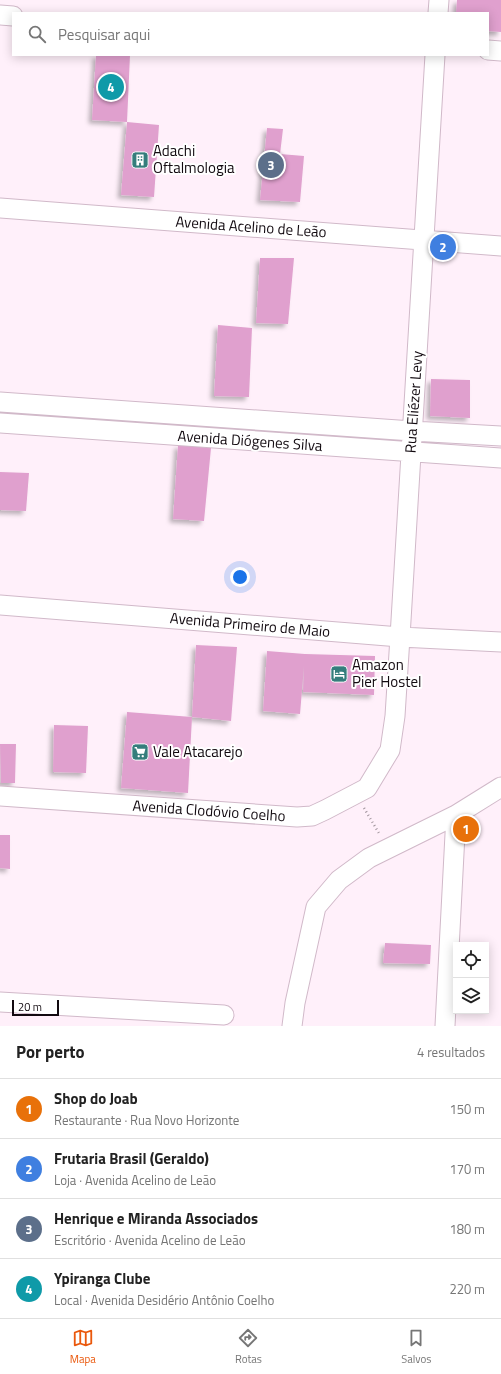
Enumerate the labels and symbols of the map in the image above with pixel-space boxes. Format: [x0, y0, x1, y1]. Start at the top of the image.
pin: 4 [98, 72, 124, 102]
place label: Adachi Oftalmologia [153, 139, 235, 179]
building icon: Adachi Oftalmologia [130, 150, 150, 170]
pin: 3 [258, 150, 284, 180]
street label: Avenida Acelino de Leão [175, 210, 327, 243]
pin: 2 [430, 232, 456, 262]
street label: Rua Eliézer Levy [398, 350, 429, 454]
street label: Avenida Diógenes Silva [177, 424, 324, 457]
your location [230, 567, 250, 587]
street label: Avenida Primeiro de Maio [169, 606, 331, 643]
place label: Amazon Pier Hostel [352, 653, 422, 693]
hotel icon: Amazon Pier Hostel [329, 664, 349, 684]
place label: Vale Atacarejo [153, 740, 243, 763]
supermarket icon: Vale Atacarejo [130, 742, 150, 762]
street label: Avenida Clodóvio Coelho [132, 794, 286, 827]
pin: 1 [453, 814, 479, 844]
scale bar [12, 998, 59, 1017]

